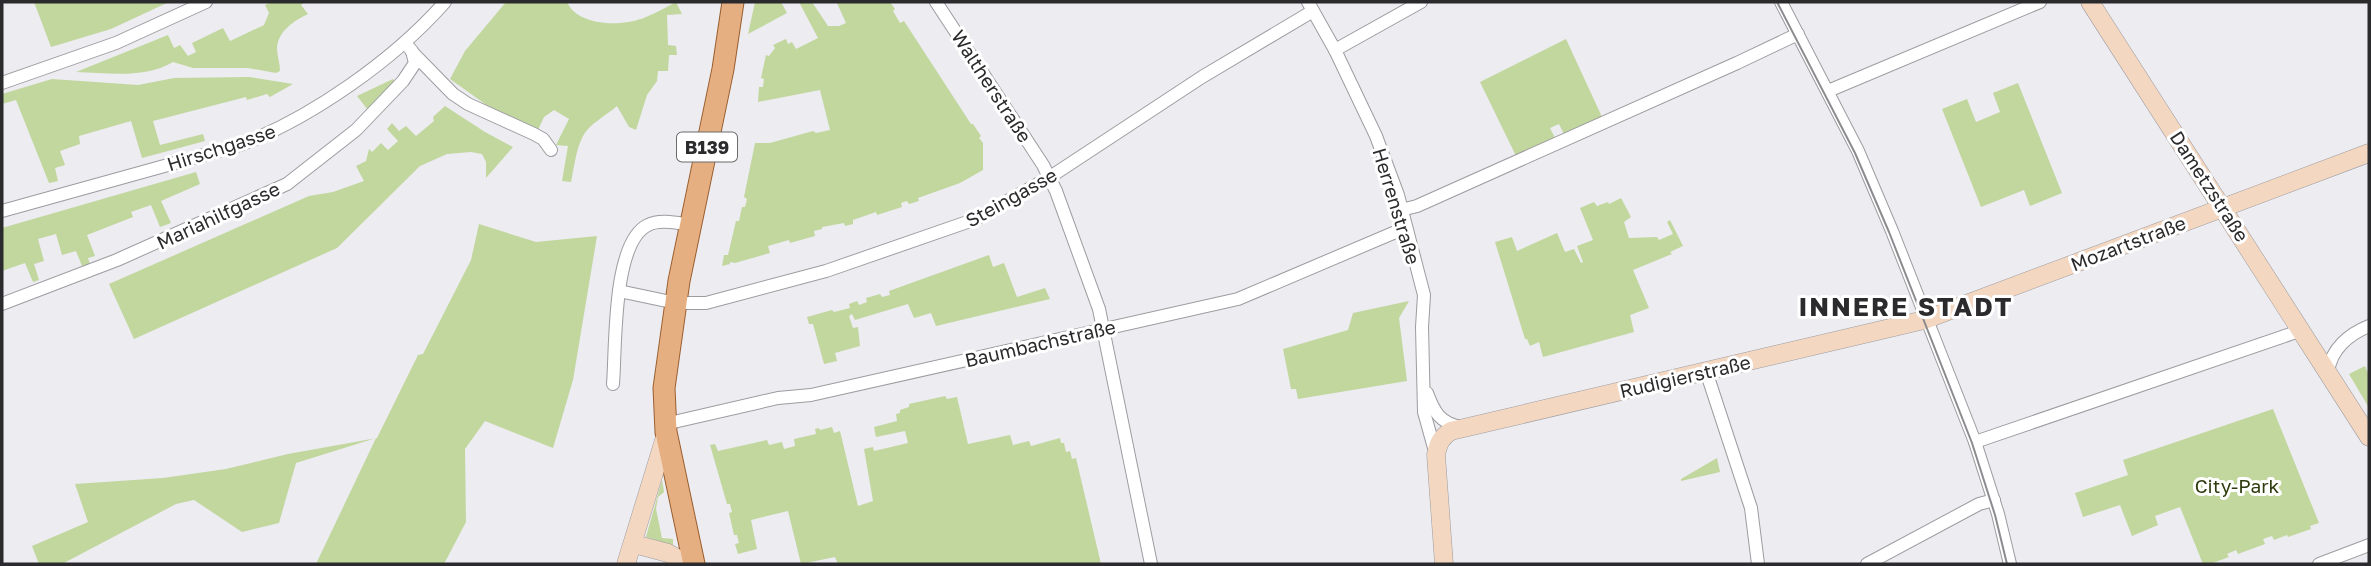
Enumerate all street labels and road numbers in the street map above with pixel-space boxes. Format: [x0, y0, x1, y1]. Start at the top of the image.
street label: Waltherstraße [947, 26, 1037, 146]
street label: Hirschgasse [164, 119, 278, 175]
street label: Dametzstraße [2166, 126, 2254, 246]
road number: B139 [677, 132, 737, 162]
street label: Herrenstraße [1368, 145, 1426, 267]
street label: Steingasse [961, 163, 1061, 231]
street label: Mariahilfgasse [153, 176, 283, 254]
street label: Mozartstraße [2067, 211, 2189, 275]
street label: Baumbachstraße [962, 314, 1118, 372]
street label: Rudigierstraße [1617, 350, 1753, 402]

